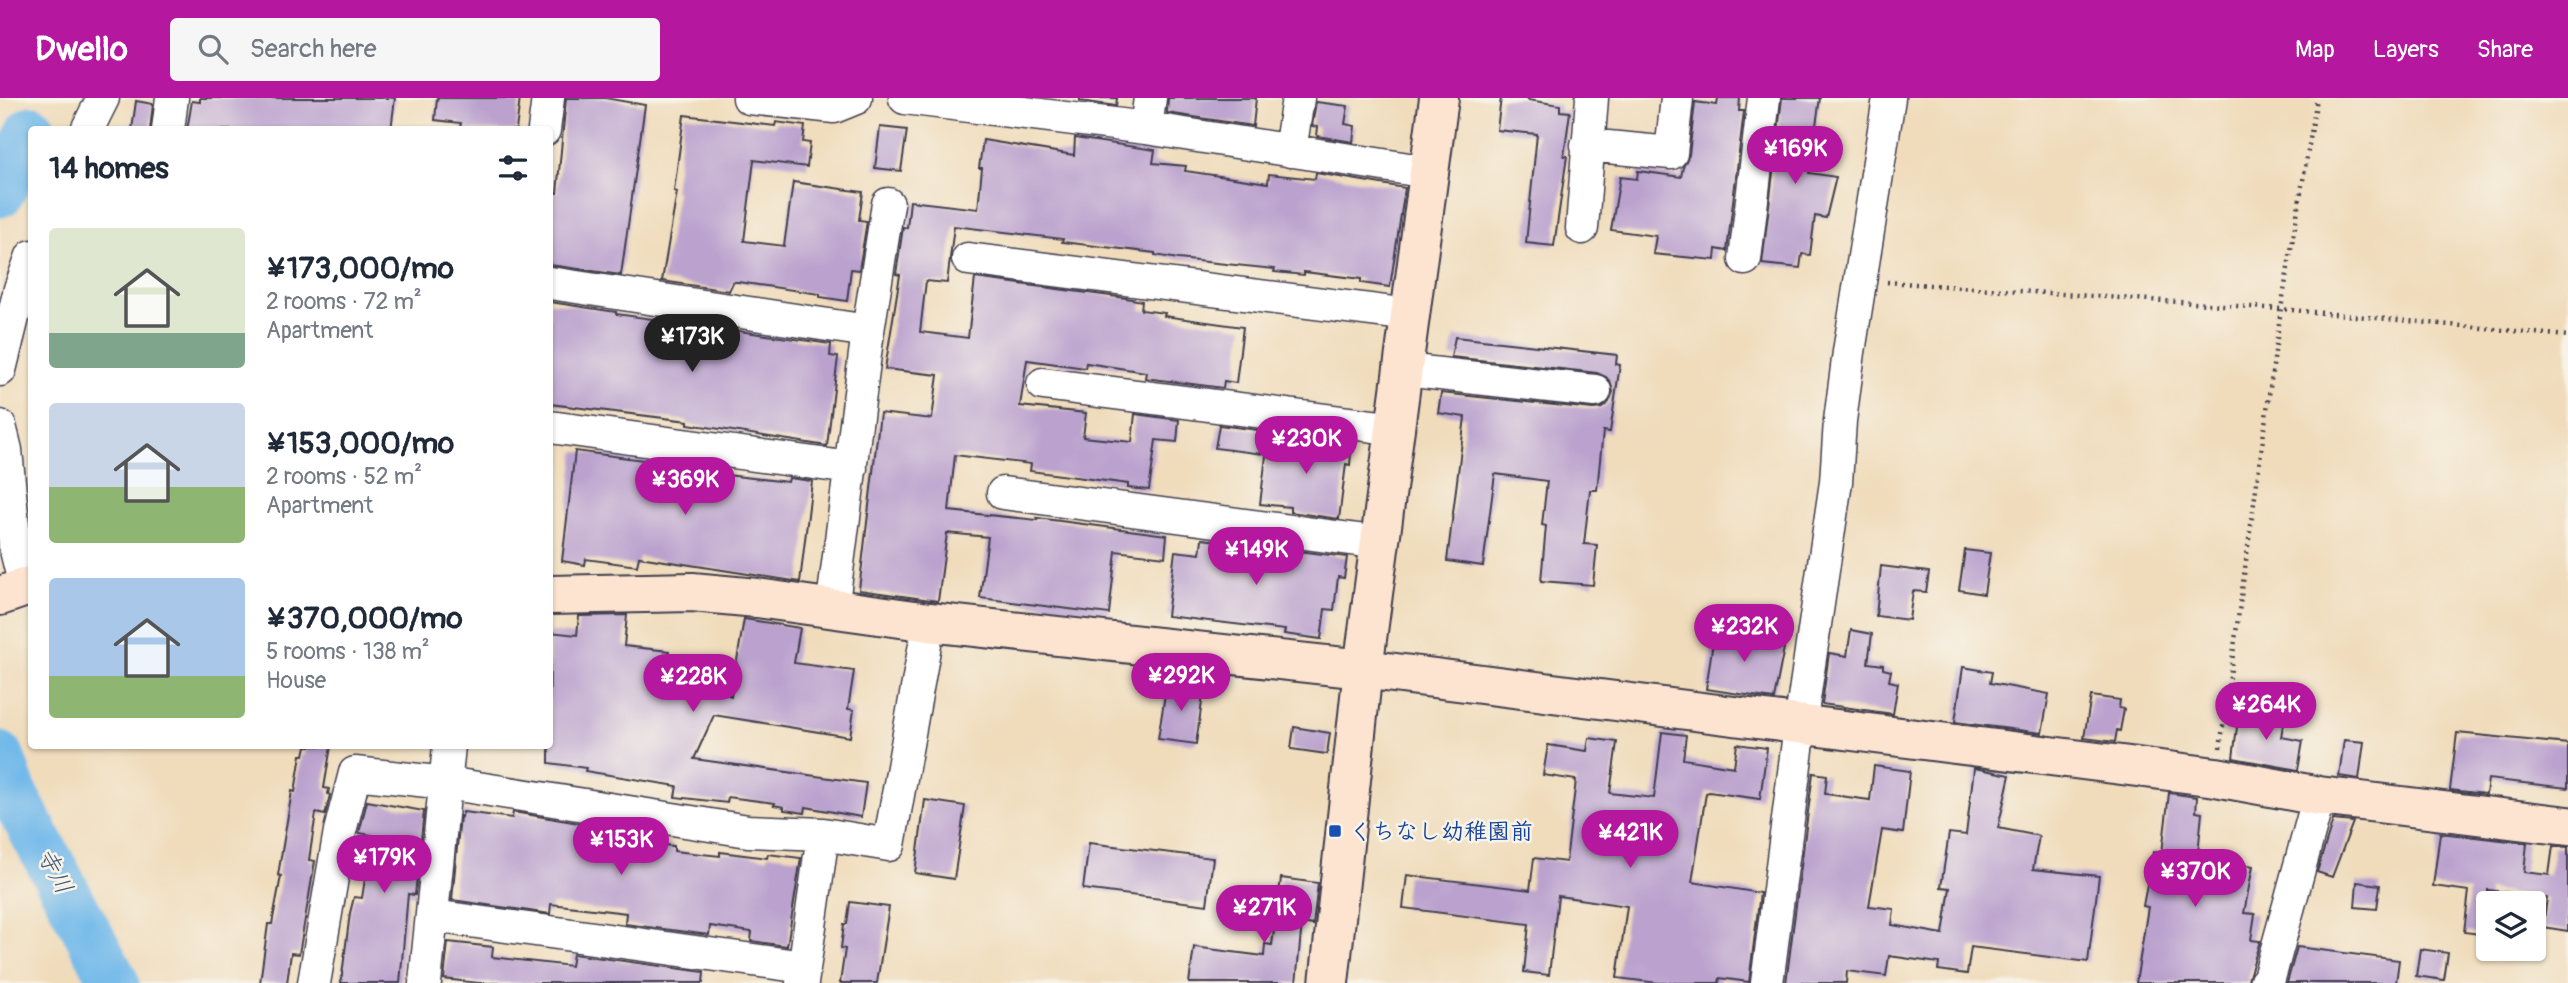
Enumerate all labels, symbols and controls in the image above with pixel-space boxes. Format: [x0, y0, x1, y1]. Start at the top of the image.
search box [170, 18, 660, 81]
text: Dwello [35, 29, 128, 70]
icon: search [194, 30, 232, 68]
text: Search here [250, 33, 377, 65]
text: Map [2295, 35, 2335, 64]
text: Layers [2373, 35, 2439, 64]
text: Share [2477, 35, 2533, 64]
pin: ¥169K [1746, 126, 1844, 186]
text: ¥169K [1763, 134, 1827, 163]
icon: filters [494, 149, 532, 187]
text: 14 homes [49, 150, 169, 187]
text: ¥173,000/mo [266, 250, 454, 287]
icon: home [105, 256, 189, 340]
text: 2 rooms · 72 m² [266, 287, 422, 316]
pin: ¥173K [643, 314, 741, 374]
text: Apartment [266, 316, 373, 345]
text: ¥173K [660, 322, 724, 351]
pin: ¥230K [1257, 416, 1355, 476]
text: ¥230K [1271, 424, 1341, 453]
text: ¥153,000/mo [266, 425, 454, 462]
icon: home [105, 431, 189, 515]
pin: ¥369K [636, 458, 734, 517]
text: 2 rooms · 52 m² [266, 462, 422, 491]
text: ¥369K [651, 465, 719, 494]
text: Apartment [266, 491, 373, 520]
pin: ¥149K [1207, 528, 1305, 587]
text: ¥149K [1224, 535, 1288, 564]
text: ¥370,000/mo [266, 600, 463, 637]
pin: ¥232K [1695, 604, 1793, 664]
icon: home [105, 606, 189, 690]
text: ¥232K [1710, 612, 1778, 641]
text: 5 rooms · 138 m² [266, 637, 430, 666]
pin: ¥228K [644, 654, 742, 714]
pin: ¥292K [1132, 654, 1230, 713]
text: ¥292K [1147, 661, 1215, 690]
text: ¥228K [659, 662, 727, 691]
text: House [266, 666, 326, 695]
pin: ¥264K [2217, 682, 2315, 742]
text: ¥264K [2231, 690, 2301, 719]
pin: ¥421K [1581, 810, 1679, 870]
place label: くちなし幼稚園前 [1349, 817, 1533, 846]
pin: ¥153K [572, 818, 670, 877]
text: ¥421K [1597, 818, 1663, 847]
marker: くちなし幼稚園前 [1327, 823, 1343, 839]
text: ¥153K [589, 825, 653, 854]
pin: ¥179K [335, 836, 433, 895]
water label: 寺川 [30, 843, 79, 899]
text: ¥179K [353, 843, 415, 872]
pin: ¥370K [2146, 850, 2244, 909]
text: ¥370K [2160, 857, 2230, 886]
pin: ¥271K [1215, 886, 1313, 945]
map controls [2476, 891, 2546, 961]
button: layers [2476, 891, 2546, 961]
text: ¥271K [1232, 893, 1296, 922]

